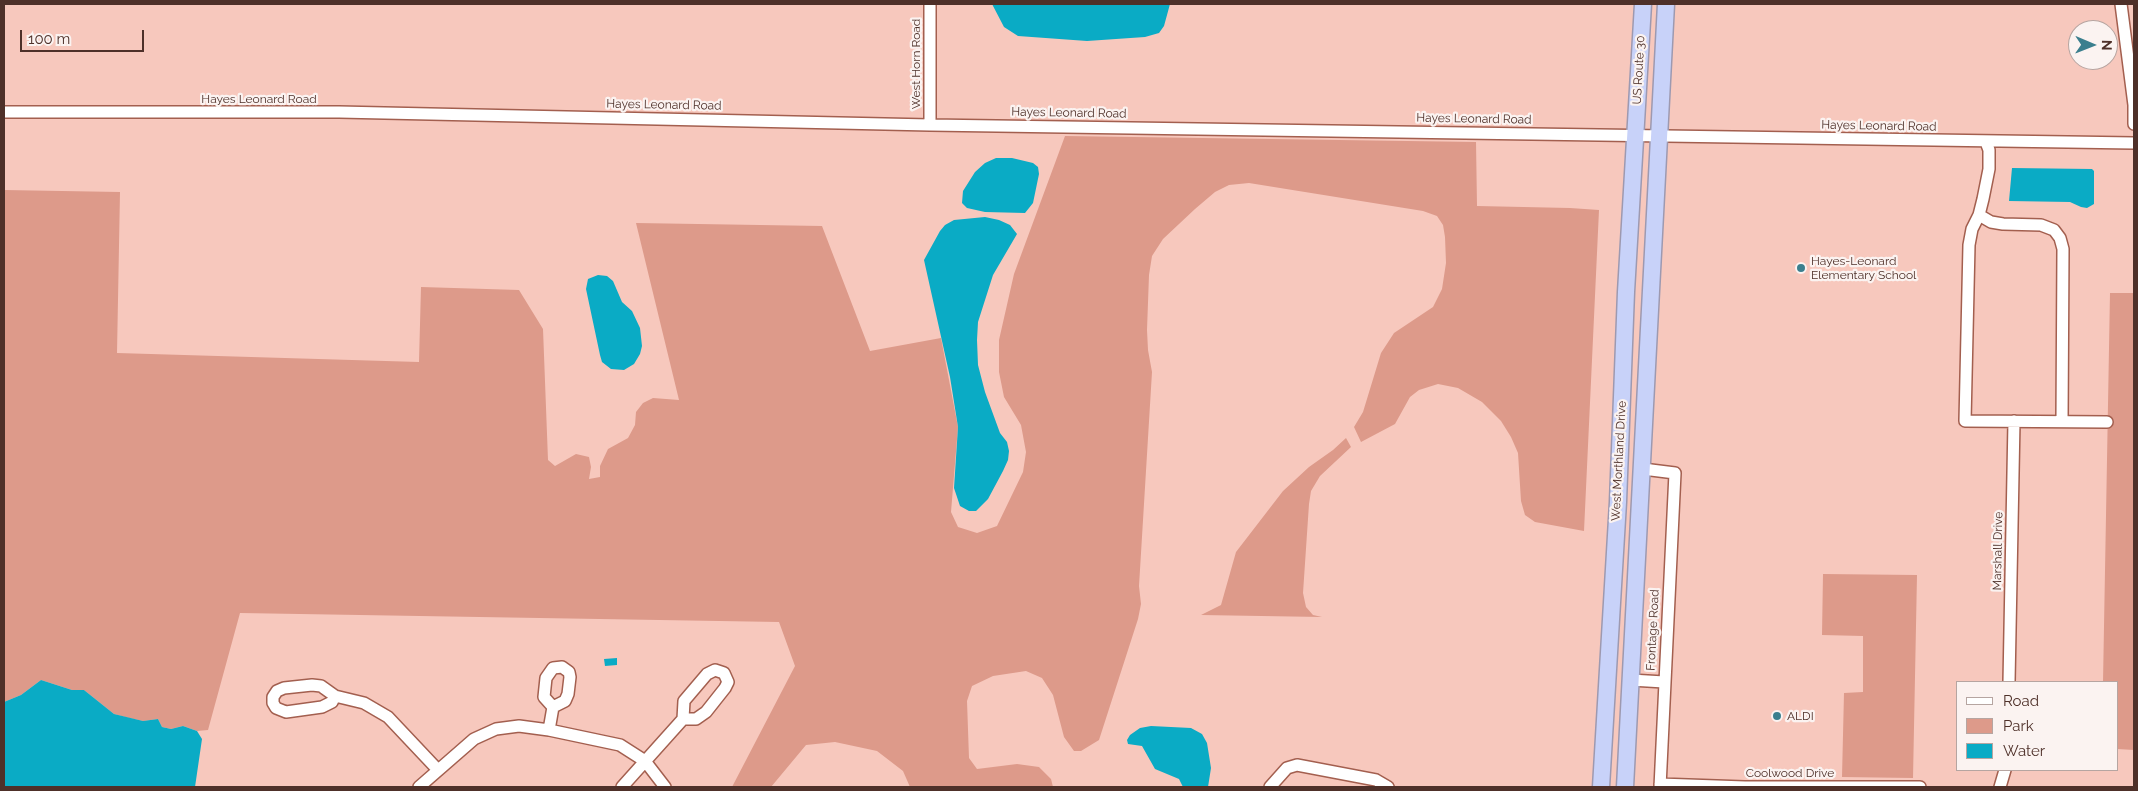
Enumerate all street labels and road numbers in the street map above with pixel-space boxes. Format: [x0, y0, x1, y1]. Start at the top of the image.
street label: West Horn Road [909, 19, 923, 109]
street label: US Route 30 [1630, 35, 1648, 105]
street label: Hayes Leonard Road [201, 92, 317, 106]
street label: Hayes Leonard Road [606, 97, 722, 113]
street label: Hayes Leonard Road [1011, 105, 1127, 121]
street label: Hayes Leonard Road [1416, 111, 1532, 127]
street label: Hayes Leonard Road [1821, 118, 1937, 134]
street label: West Morthland Drive [1609, 400, 1629, 522]
street label: Marshall Drive [1990, 511, 2006, 591]
street label: Frontage Road [1644, 589, 1662, 671]
street label: Coolwood Drive [1746, 766, 1834, 780]

